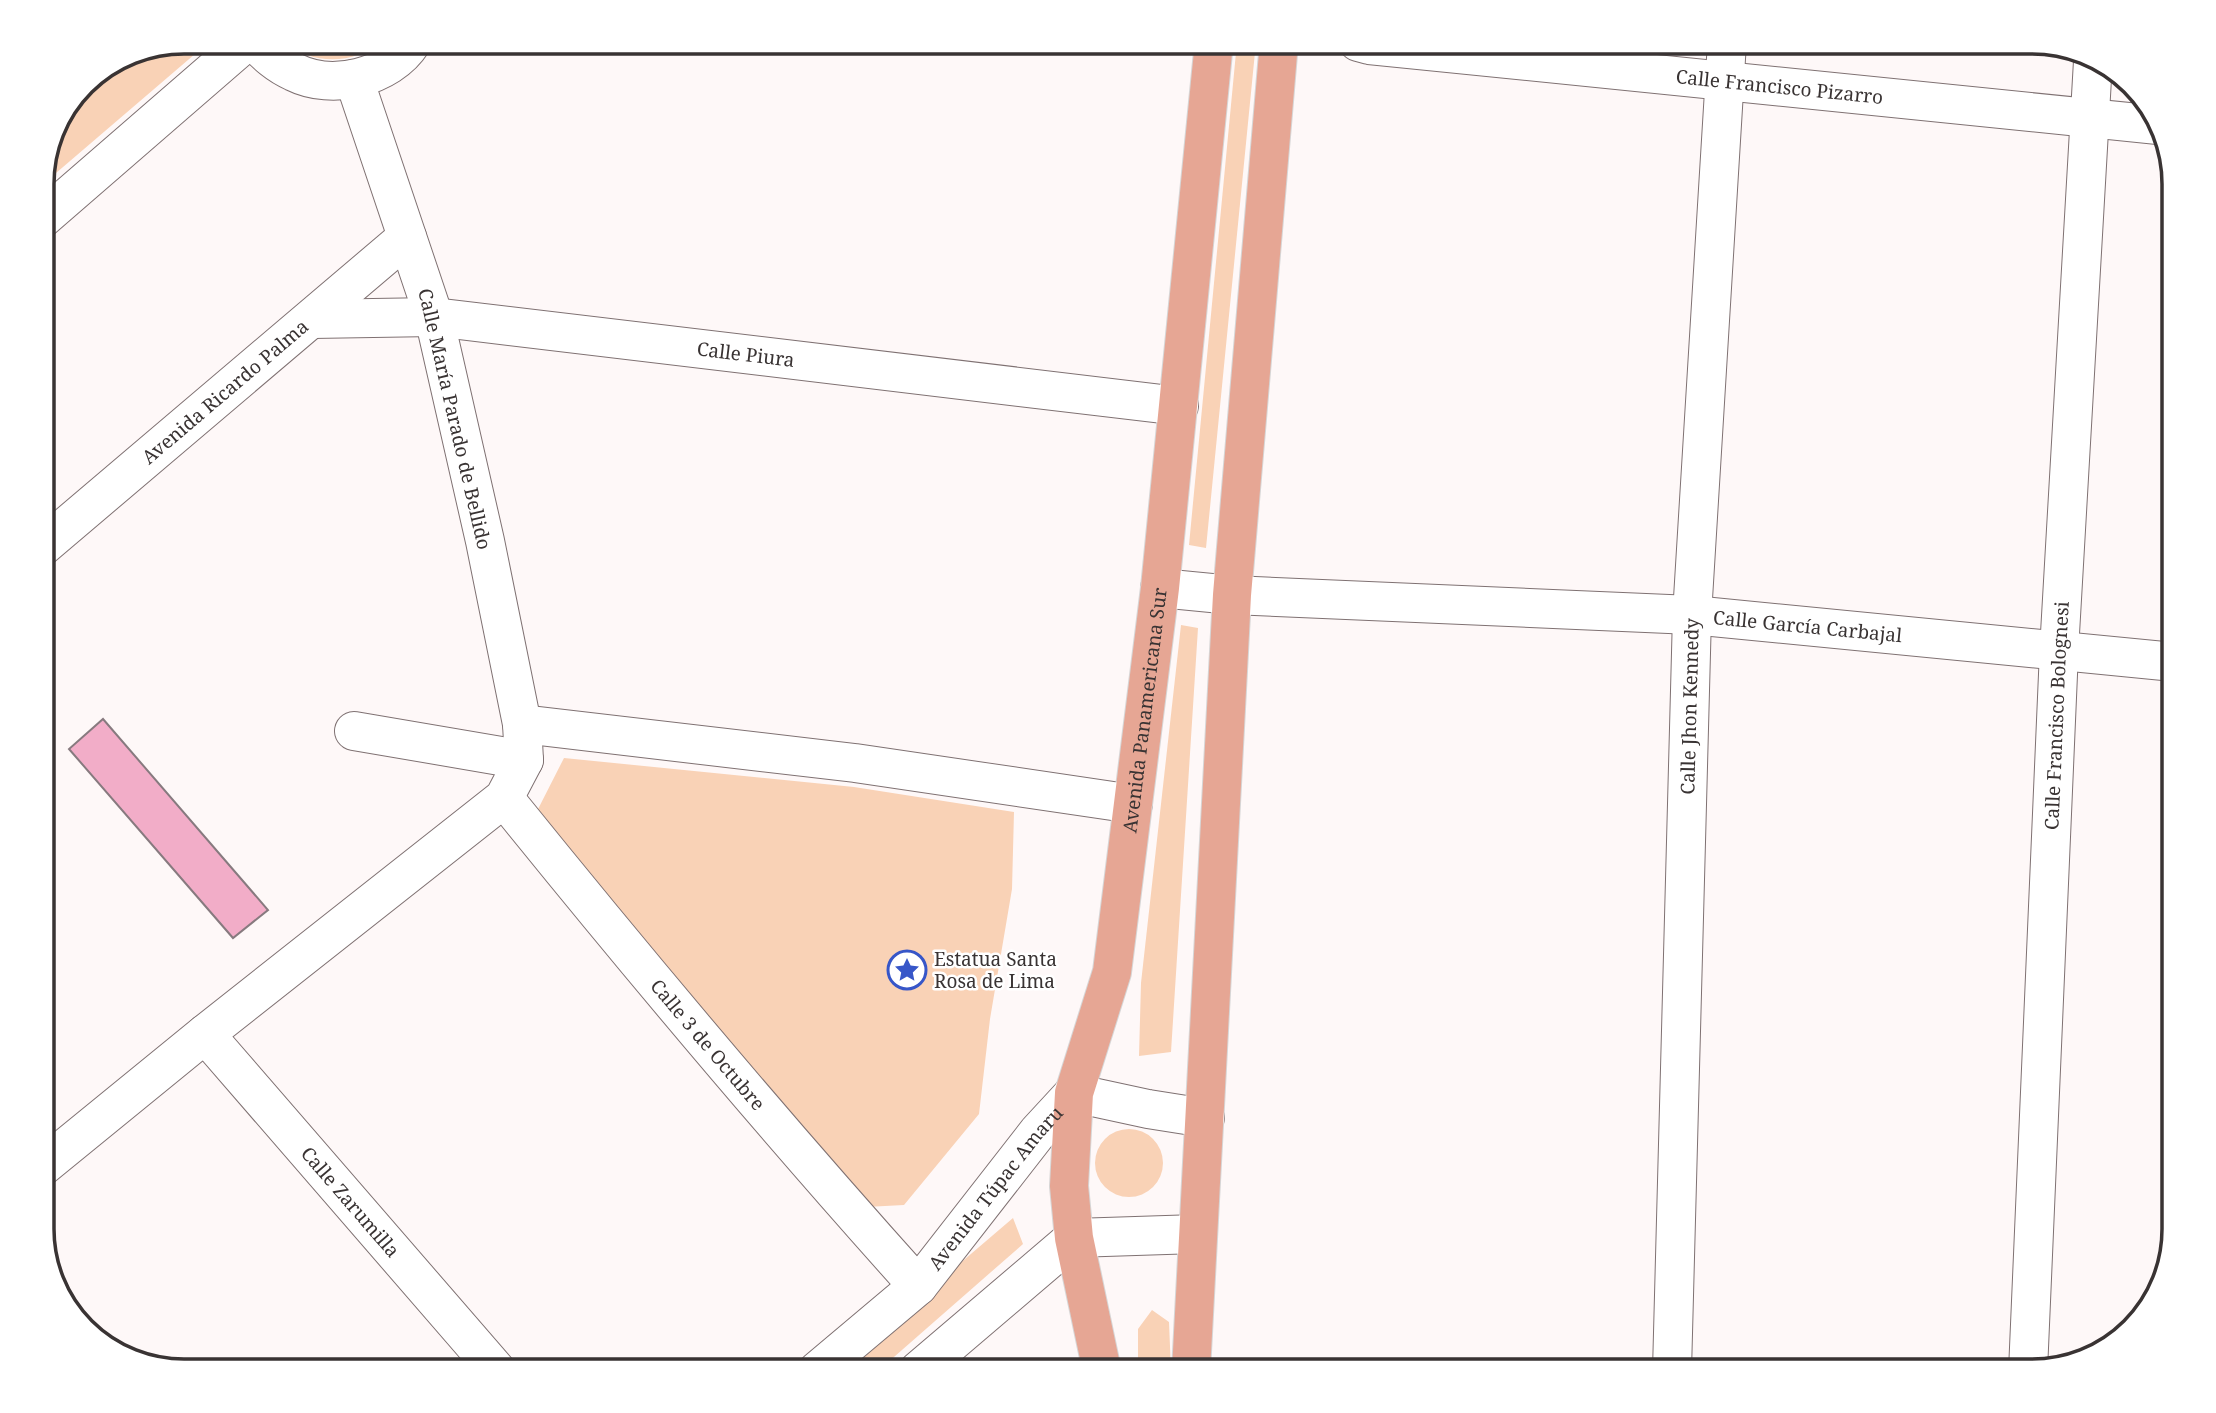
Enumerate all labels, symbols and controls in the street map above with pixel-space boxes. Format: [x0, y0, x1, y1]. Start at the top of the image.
street label: Calle Francisco Pizarro [1675, 63, 1884, 110]
street label: Calle María Parado de Bellido [412, 286, 498, 552]
street label: Avenida Ricardo Palma [136, 313, 314, 470]
street label: Calle Piura [695, 336, 796, 373]
street label: Avenida Panamericana Sur [1117, 586, 1173, 834]
street label: Calle Francisco Bolognesi [2038, 601, 2075, 831]
street label: Calle García Carbajal [1712, 604, 1903, 648]
street label: Calle Jhon Kennedy [1674, 617, 1705, 795]
place label: Estatua Santa Rosa de Lima [934, 946, 1057, 994]
place icon: Estatua Santa Rosa de Lima [886, 949, 928, 991]
street label: Calle 3 de Octubre [645, 973, 771, 1116]
street label: Avenida Túpac Amaru [922, 1100, 1069, 1275]
street label: Calle Zarumilla [295, 1141, 406, 1263]

